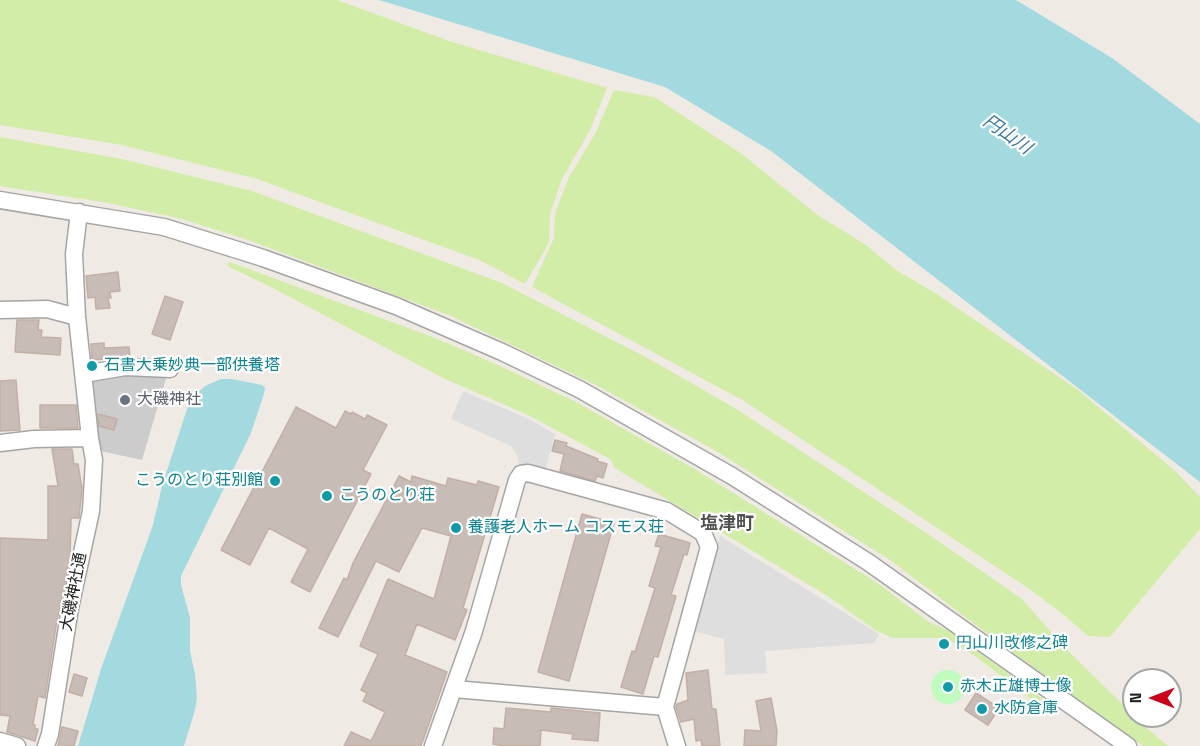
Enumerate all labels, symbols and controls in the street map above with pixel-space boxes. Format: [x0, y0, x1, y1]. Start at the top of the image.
water label: 円山川 [979, 111, 1035, 159]
place label: 石書大乗妙典一部供養塔 [104, 356, 280, 376]
marker: 石書大乗妙典一部供養塔 [85, 359, 99, 373]
place label: 大磯神社 [137, 390, 201, 410]
marker: 大磯神社 [118, 393, 132, 407]
place label: こうのとり荘別館 [135, 471, 263, 491]
marker: こうのとり荘別館 [268, 474, 282, 488]
place label: こうのとり荘 [339, 486, 435, 506]
marker: こうのとり荘 [320, 489, 334, 503]
district label: 塩津町 [700, 513, 754, 535]
place label: 養護老人ホーム コスモス荘 [468, 518, 664, 538]
marker: 養護老人ホーム コスモス荘 [449, 521, 463, 535]
street label: 大磯神社通 [57, 551, 91, 633]
place label: 円山川改修之碑 [956, 634, 1068, 654]
marker: 円山川改修之碑 [937, 637, 951, 651]
north arrow [1122, 668, 1182, 728]
place label: 赤木正雄博士像 [960, 677, 1072, 697]
marker: 赤木正雄博士像 [941, 680, 955, 694]
text: N [1125, 693, 1146, 703]
place label: 水防倉庫 [994, 699, 1058, 719]
marker: 水防倉庫 [975, 702, 989, 716]

